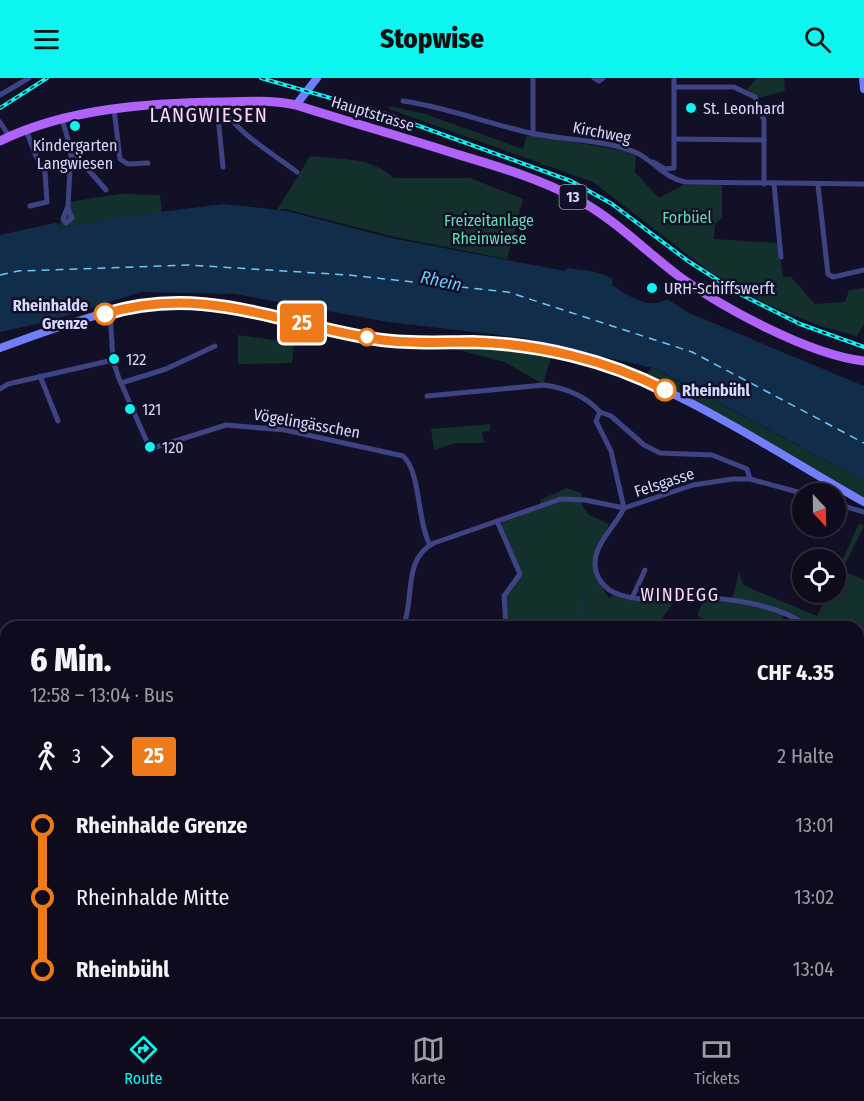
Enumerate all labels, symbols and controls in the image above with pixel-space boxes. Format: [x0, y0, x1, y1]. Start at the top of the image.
icon: menu [30, 23, 63, 56]
text: Stopwise [380, 23, 484, 55]
icon: search [801, 23, 834, 56]
street label: Hauptstrasse [329, 92, 417, 135]
place label: St. Leonhard [703, 99, 785, 118]
marker: St. Leonhard [684, 101, 698, 115]
district label: LANGWIESEN [150, 103, 268, 127]
street label: Kirchweg [571, 118, 633, 148]
marker: Kindergarten Langwiesen [68, 119, 82, 133]
place label: Kindergarten Langwiesen [33, 136, 117, 173]
road number: 13 [560, 185, 586, 209]
park label: Forbüel [662, 208, 712, 227]
park label: Freizeitanlage Rheinwiese [444, 211, 534, 248]
water label: Rhein [418, 266, 464, 296]
place label: URH-Schiffswerft [664, 279, 776, 298]
marker: URH-Schiffswerft [645, 281, 659, 295]
place label: Rheinhalde Grenze [13, 296, 88, 333]
marker: Rheinhalde Grenze [94, 303, 116, 325]
line badge: 25 [275, 304, 329, 342]
text: 25 [292, 310, 312, 336]
unlabelled marker [358, 328, 376, 346]
place label: 122 [126, 350, 146, 369]
marker: 122 [107, 352, 121, 366]
marker: Rheinbühl [654, 379, 676, 401]
place label: Rheinbühl [682, 381, 750, 400]
place label: 121 [142, 400, 161, 419]
marker: 121 [123, 402, 137, 416]
street label: Vögelingässchen [252, 405, 362, 442]
place label: 120 [162, 438, 184, 457]
marker: 120 [143, 440, 157, 454]
street label: Felsgasse [632, 464, 697, 501]
north arrow [792, 483, 846, 537]
map controls [792, 483, 846, 603]
button: locate [792, 549, 846, 603]
district label: WINDEGG [641, 584, 719, 606]
text: 6 Min. [30, 640, 111, 680]
text: CHF 4.35 [757, 659, 834, 686]
text: 12:58 – 13:04 · Bus [30, 683, 174, 707]
icon: walk [30, 740, 63, 773]
icon: forward [90, 740, 123, 773]
text: 25 [144, 743, 164, 769]
text: 3 [72, 744, 81, 768]
text: 2 Halte [777, 744, 834, 768]
text: Rheinhalde Grenze [76, 812, 247, 839]
text: 13:01 [795, 813, 834, 837]
text: Rheinhalde Mitte [76, 884, 229, 911]
text: 13:02 [794, 885, 834, 909]
text: Rheinbühl [76, 956, 169, 983]
text: 13:04 [793, 957, 834, 981]
tab: Route [124, 1033, 162, 1088]
tab: Karte [411, 1033, 446, 1088]
tab: Tickets [694, 1033, 740, 1088]

